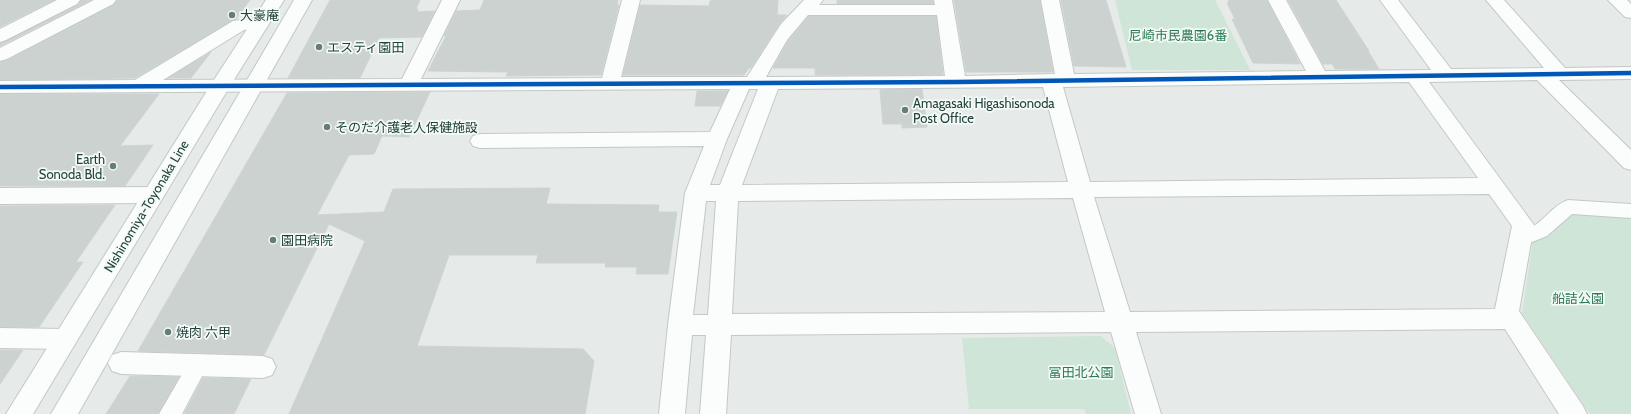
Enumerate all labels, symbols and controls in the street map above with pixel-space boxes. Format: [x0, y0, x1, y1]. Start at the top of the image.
place label: 大豪庵 [240, 7, 279, 23]
marker: 大豪庵 [227, 10, 237, 20]
park label: 尼崎市民農園6番 [1129, 27, 1227, 43]
place label: エスティ園田 [327, 39, 404, 55]
marker: エスティ園田 [314, 42, 324, 52]
place label: Amagasaki Higashisonoda Post Office [913, 95, 1055, 126]
marker: Amagasaki Higashisonoda Post Office [900, 105, 910, 115]
place label: そのだ介護老人保健施設 [335, 119, 478, 135]
marker: そのだ介護老人保健施設 [322, 122, 332, 132]
street label: Nishinomiya-Toyonaka Line [100, 137, 192, 275]
place label: Earth Sonoda Bld. [39, 151, 105, 182]
marker: Earth Sonoda Bld. [108, 161, 118, 171]
place label: 園田病院 [281, 232, 333, 248]
marker: 園田病院 [268, 235, 278, 245]
park label: 船詰公園 [1552, 290, 1604, 306]
place label: 焼肉 六甲 [176, 324, 231, 340]
marker: 焼肉 六甲 [163, 327, 173, 337]
park label: 冨田北公園 [1048, 364, 1114, 380]

